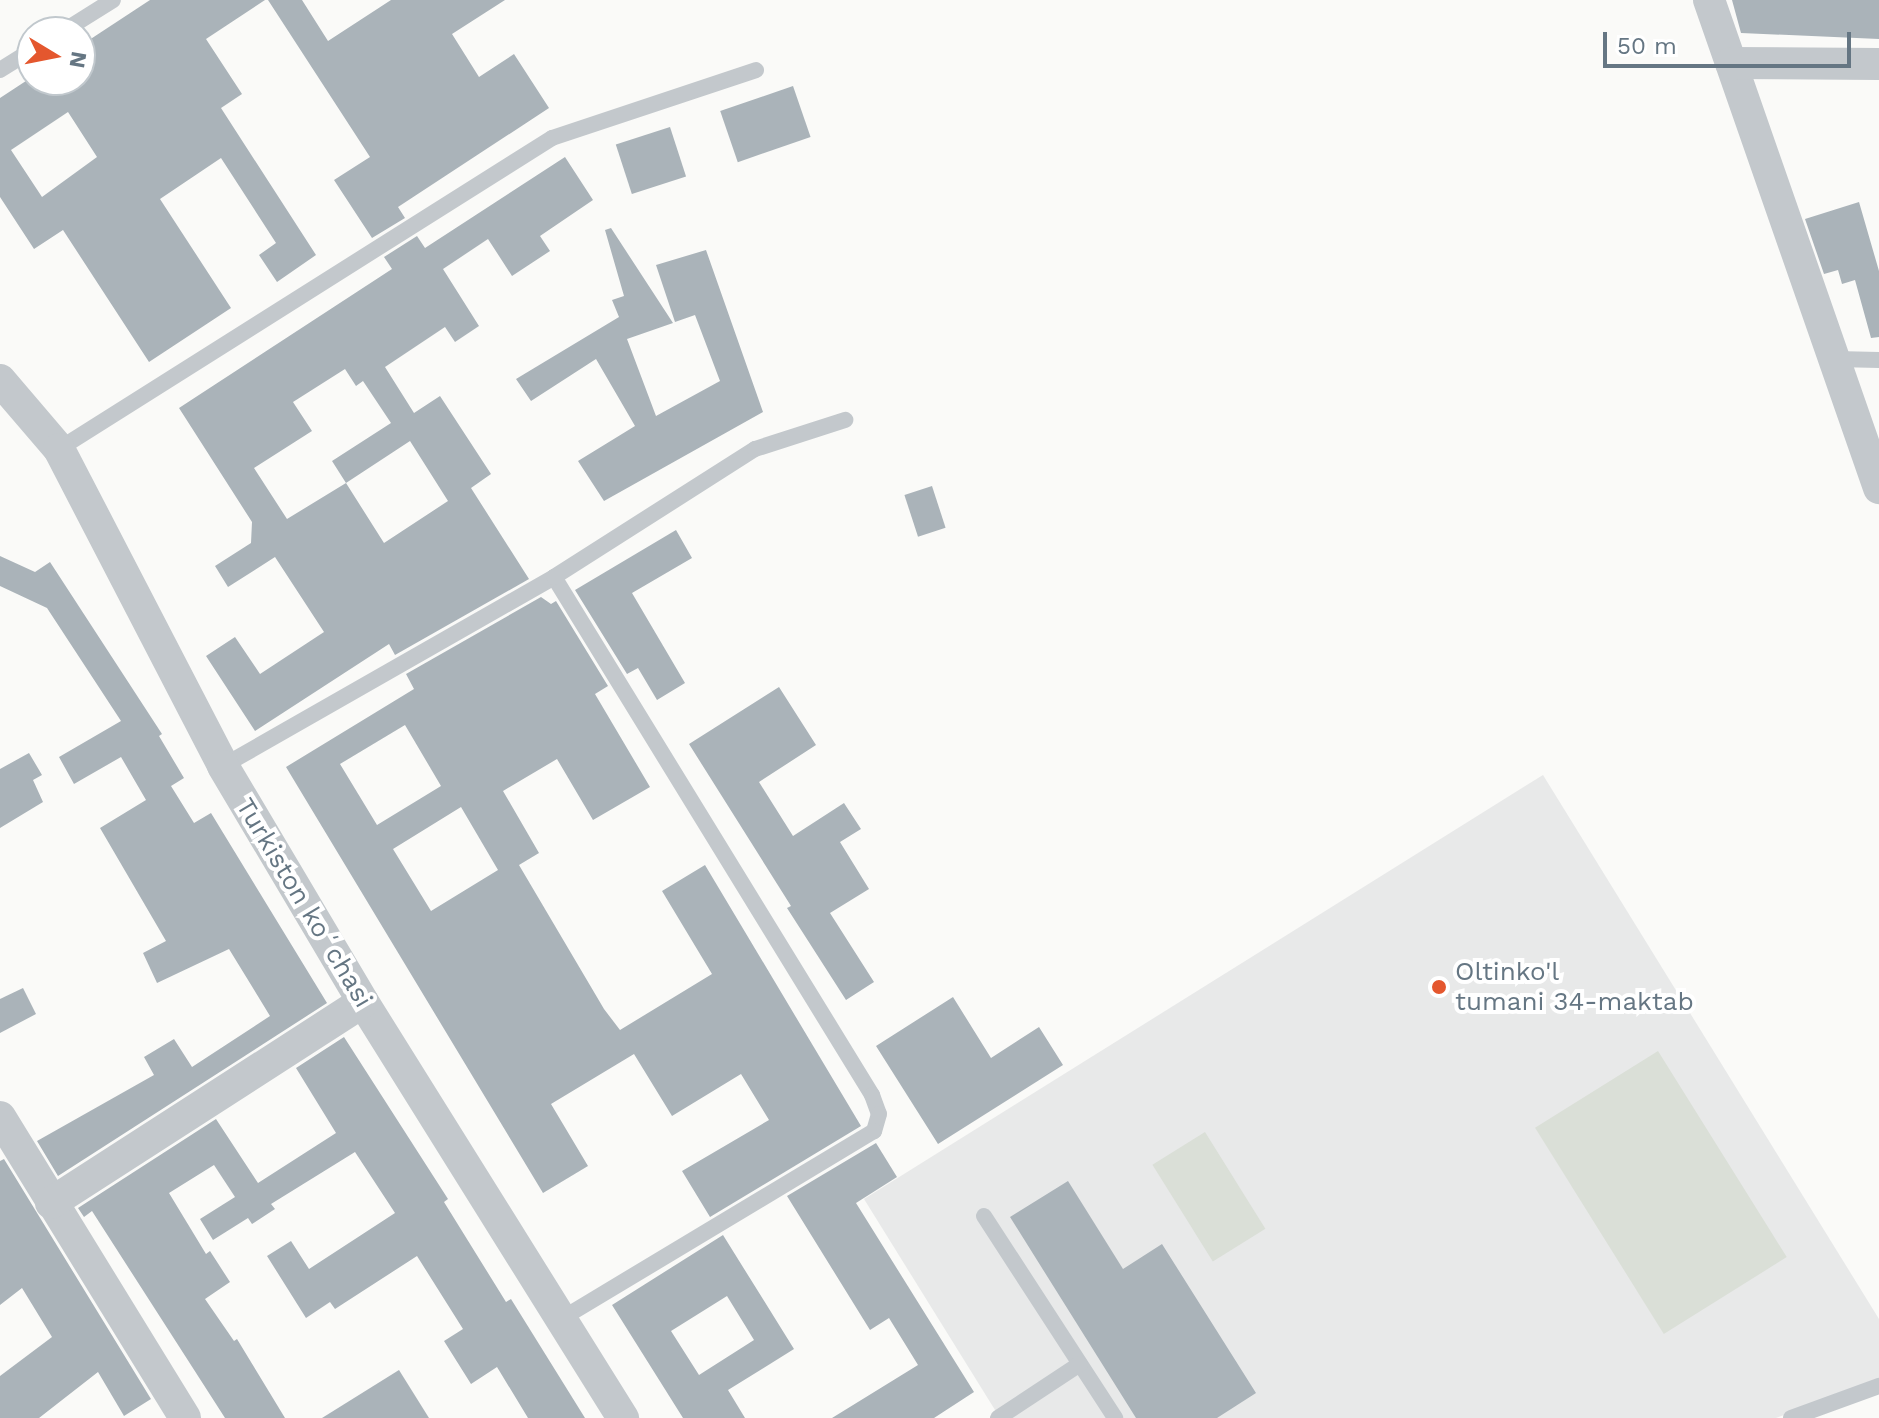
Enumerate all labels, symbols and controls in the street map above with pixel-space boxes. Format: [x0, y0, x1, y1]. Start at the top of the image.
north arrow [16, 16, 96, 96]
scale bar [1607, 16, 1855, 66]
text: 50 m [1617, 32, 1677, 60]
text: N [64, 50, 92, 70]
street label: Turkiston koʻchasi [229, 793, 379, 1013]
place label: Oltinko'l tumani 34-maktab [1455, 956, 1694, 1018]
marker: Oltinko'l tumani 34-maktab [1430, 978, 1448, 996]

